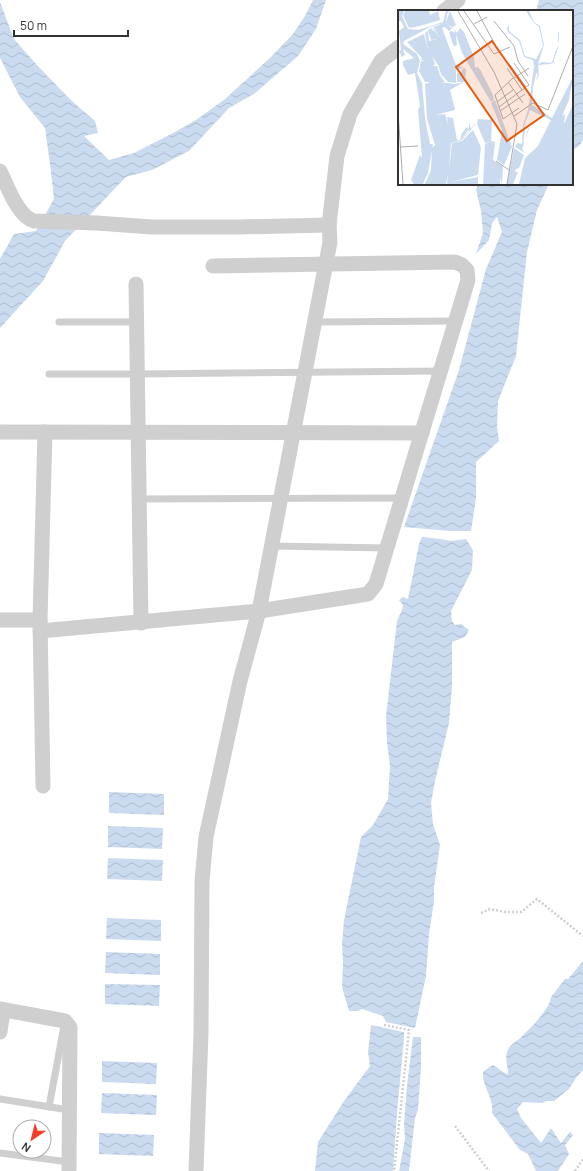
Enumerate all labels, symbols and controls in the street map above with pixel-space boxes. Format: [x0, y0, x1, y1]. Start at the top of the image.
inset map [398, 10, 573, 185]
scale bar [14, 12, 128, 38]
text: 50 m [20, 17, 47, 34]
north arrow [12, 1119, 52, 1159]
text: N [18, 1139, 34, 1156]

